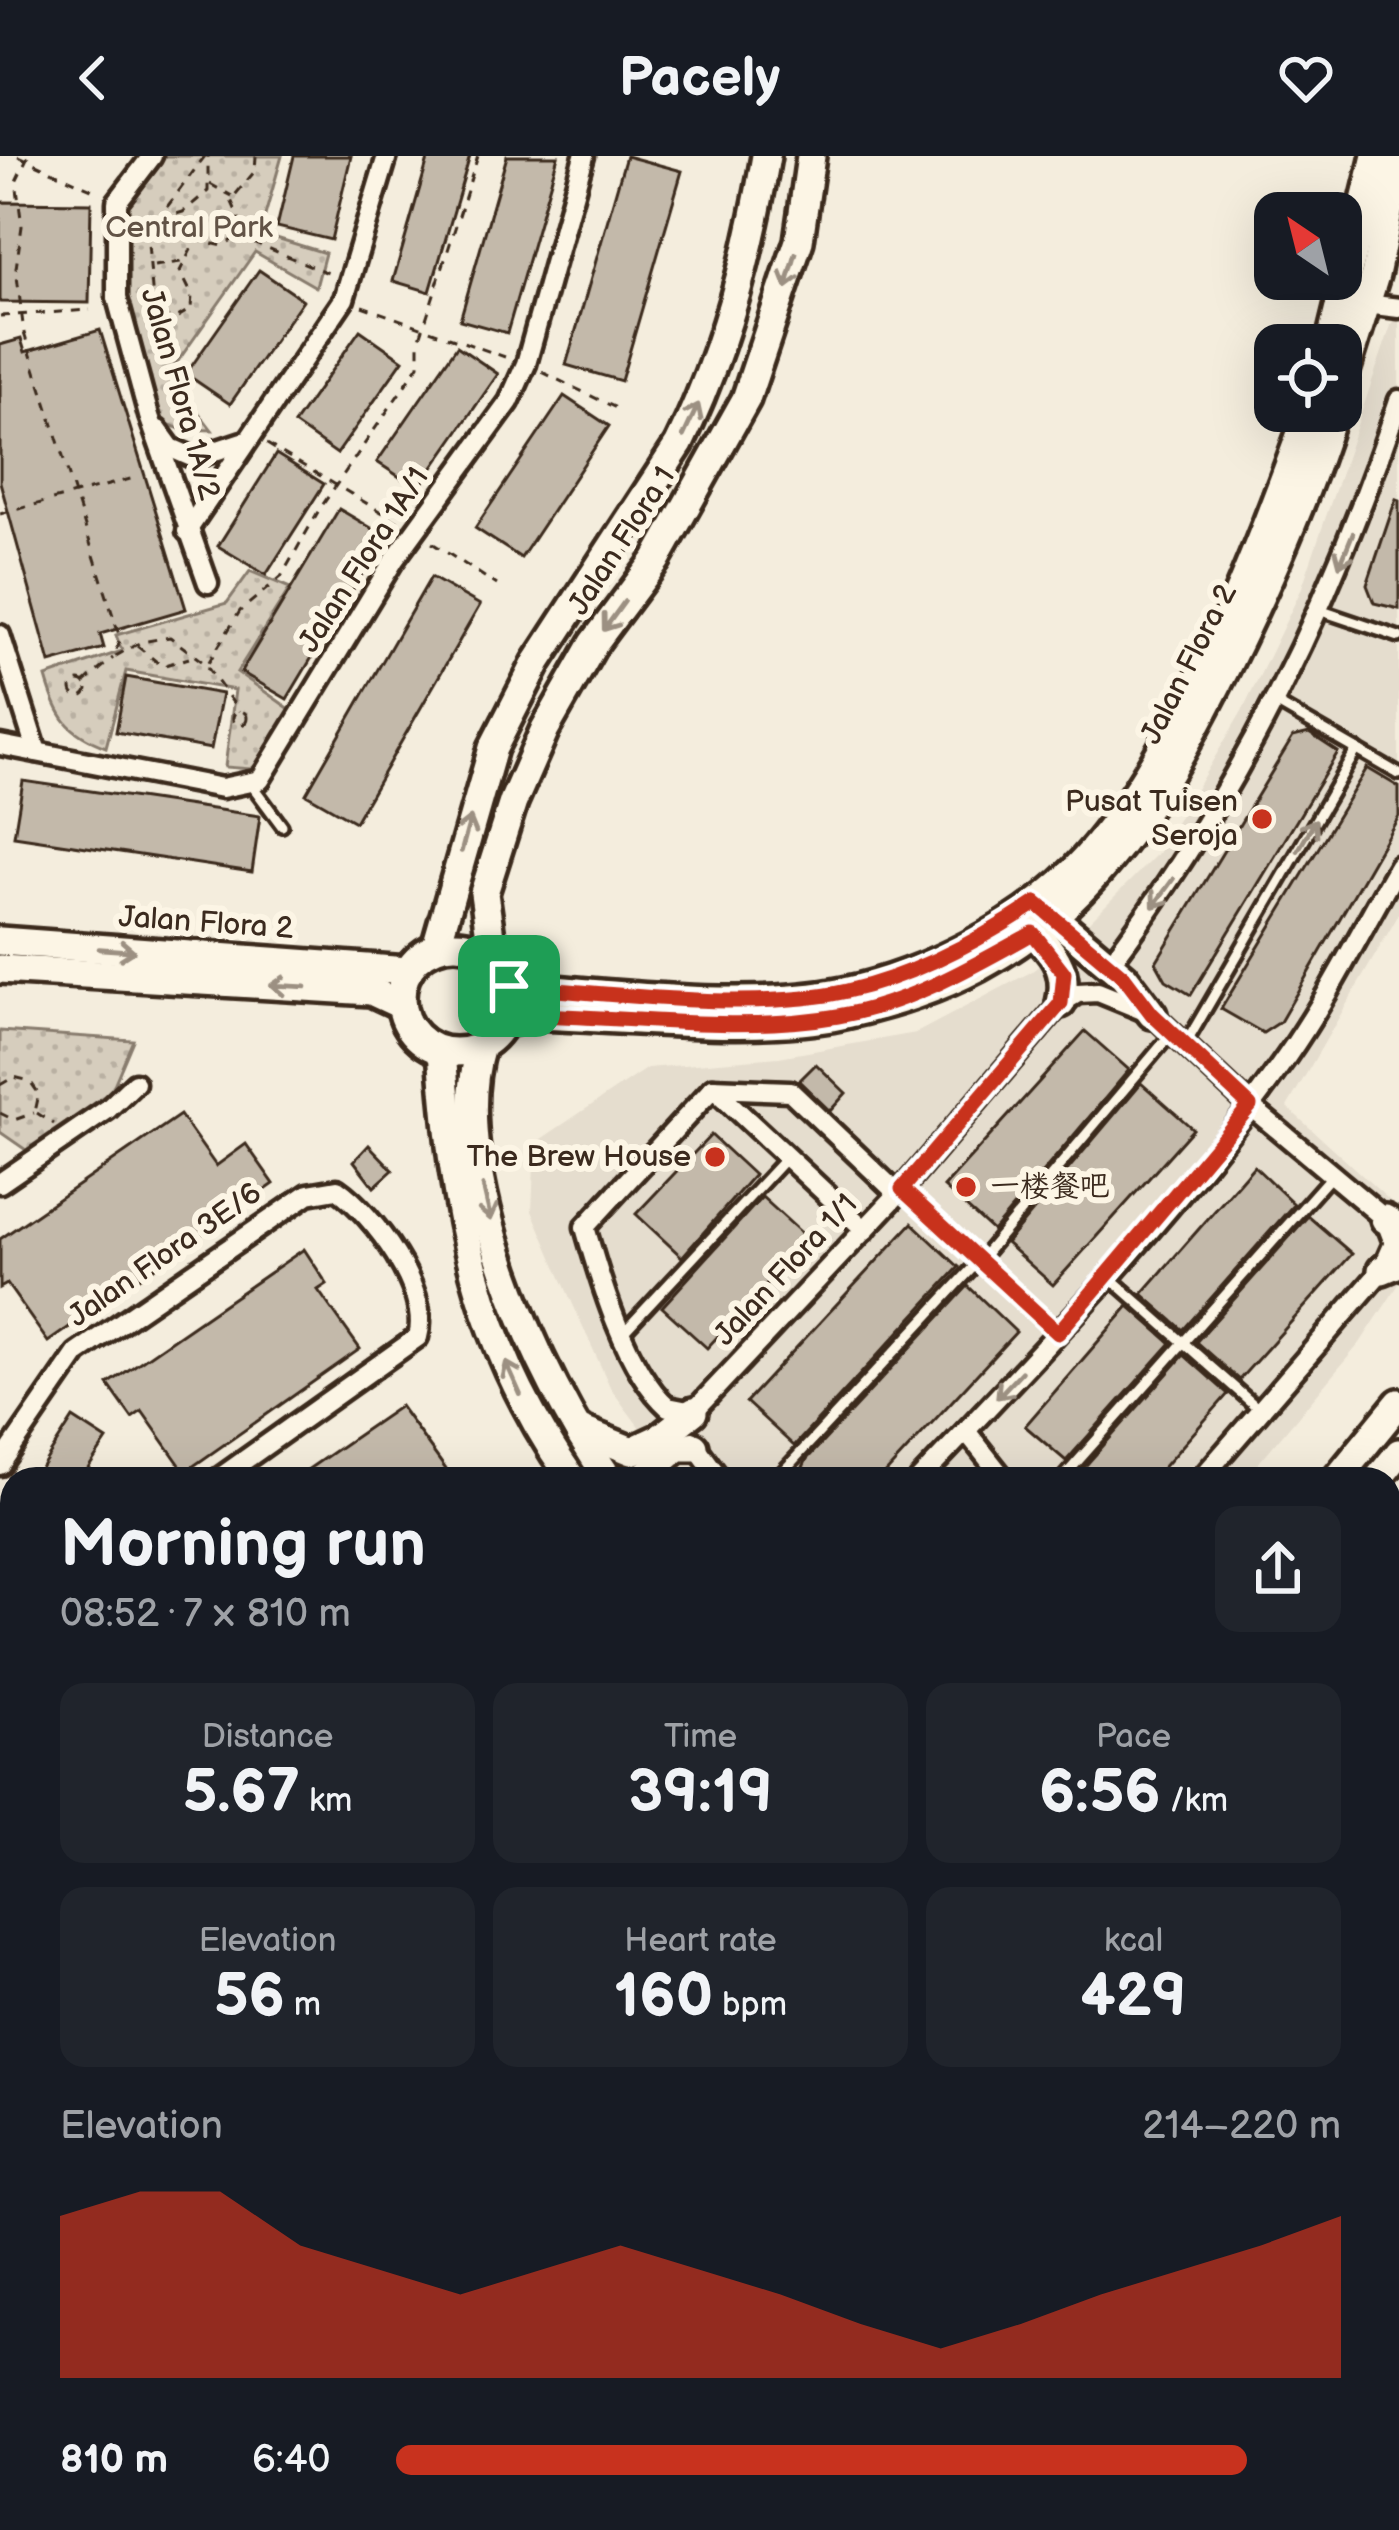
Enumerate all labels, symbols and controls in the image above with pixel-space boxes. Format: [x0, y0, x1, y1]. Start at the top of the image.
icon: back [60, 45, 126, 111]
icon: heart [1273, 45, 1339, 111]
text: Pacely [619, 46, 780, 111]
north arrow [1254, 192, 1362, 300]
map controls [1254, 192, 1362, 432]
park label: Central Park [105, 210, 273, 246]
one-way arrow [779, 251, 801, 289]
street label: Jalan Flora 1A/2 [133, 284, 227, 504]
button: locate [1254, 324, 1362, 432]
one-way arrow [681, 403, 703, 439]
street label: Jalan Flora 1 [561, 460, 683, 622]
street label: Jalan Flora 1A/1 [291, 461, 437, 659]
one-way arrow [1333, 530, 1355, 567]
street label: Jalan Flora 2 [1133, 578, 1245, 750]
one-way arrow [602, 599, 628, 632]
place label: Pusat Tuisen Seroja [1065, 784, 1238, 854]
marker: Pusat Tuisen Seroja [1249, 806, 1275, 832]
one-way arrow [456, 816, 478, 854]
one-way arrow [1296, 818, 1320, 853]
one-way arrow [1151, 876, 1176, 909]
street label: Jalan Flora 2 [117, 899, 295, 947]
pin [458, 935, 560, 1037]
one-way arrow [97, 938, 136, 961]
icon: arrive [476, 953, 542, 1019]
one-way arrow [269, 974, 308, 997]
place label: The Brew House [466, 1139, 691, 1175]
marker: The Brew House [702, 1144, 728, 1170]
place label: 一楼餐吧 [990, 1169, 1110, 1205]
marker: 一楼餐吧 [953, 1174, 979, 1200]
street label: Jalan Flora 3E/6 [62, 1175, 268, 1335]
one-way arrow [477, 1183, 499, 1221]
street label: Jalan Flora 1/1 [707, 1187, 865, 1353]
one-way arrow [500, 1361, 522, 1397]
one-way arrow [995, 1370, 1023, 1399]
text: Morning run [60, 1506, 426, 1585]
button: share [1215, 1506, 1341, 1632]
text: 08:52 · 7 × 810 m [60, 1591, 351, 1638]
text: Distance [202, 1717, 333, 1757]
text: Time [664, 1717, 737, 1757]
text: Pace [1096, 1717, 1171, 1757]
text: 5.67 [183, 1757, 300, 1829]
text: 39:19 [628, 1757, 773, 1829]
text: 6:56 [1039, 1757, 1161, 1829]
text: km [300, 1781, 352, 1821]
text: /km [1161, 1781, 1228, 1821]
text: Elevation [199, 1921, 336, 1961]
text: Heart rate [624, 1921, 777, 1961]
text: kcal [1104, 1921, 1163, 1961]
text: 56 [214, 1961, 285, 2033]
text: 160 [614, 1961, 713, 2033]
text: 429 [1080, 1961, 1187, 2033]
text: m [285, 1985, 321, 2025]
text: bpm [713, 1985, 787, 2025]
text: Elevation [60, 2103, 223, 2150]
text: 214–220 m [1142, 2103, 1341, 2150]
text: 810 m [60, 2437, 168, 2484]
text: 6:40 [252, 2437, 330, 2484]

